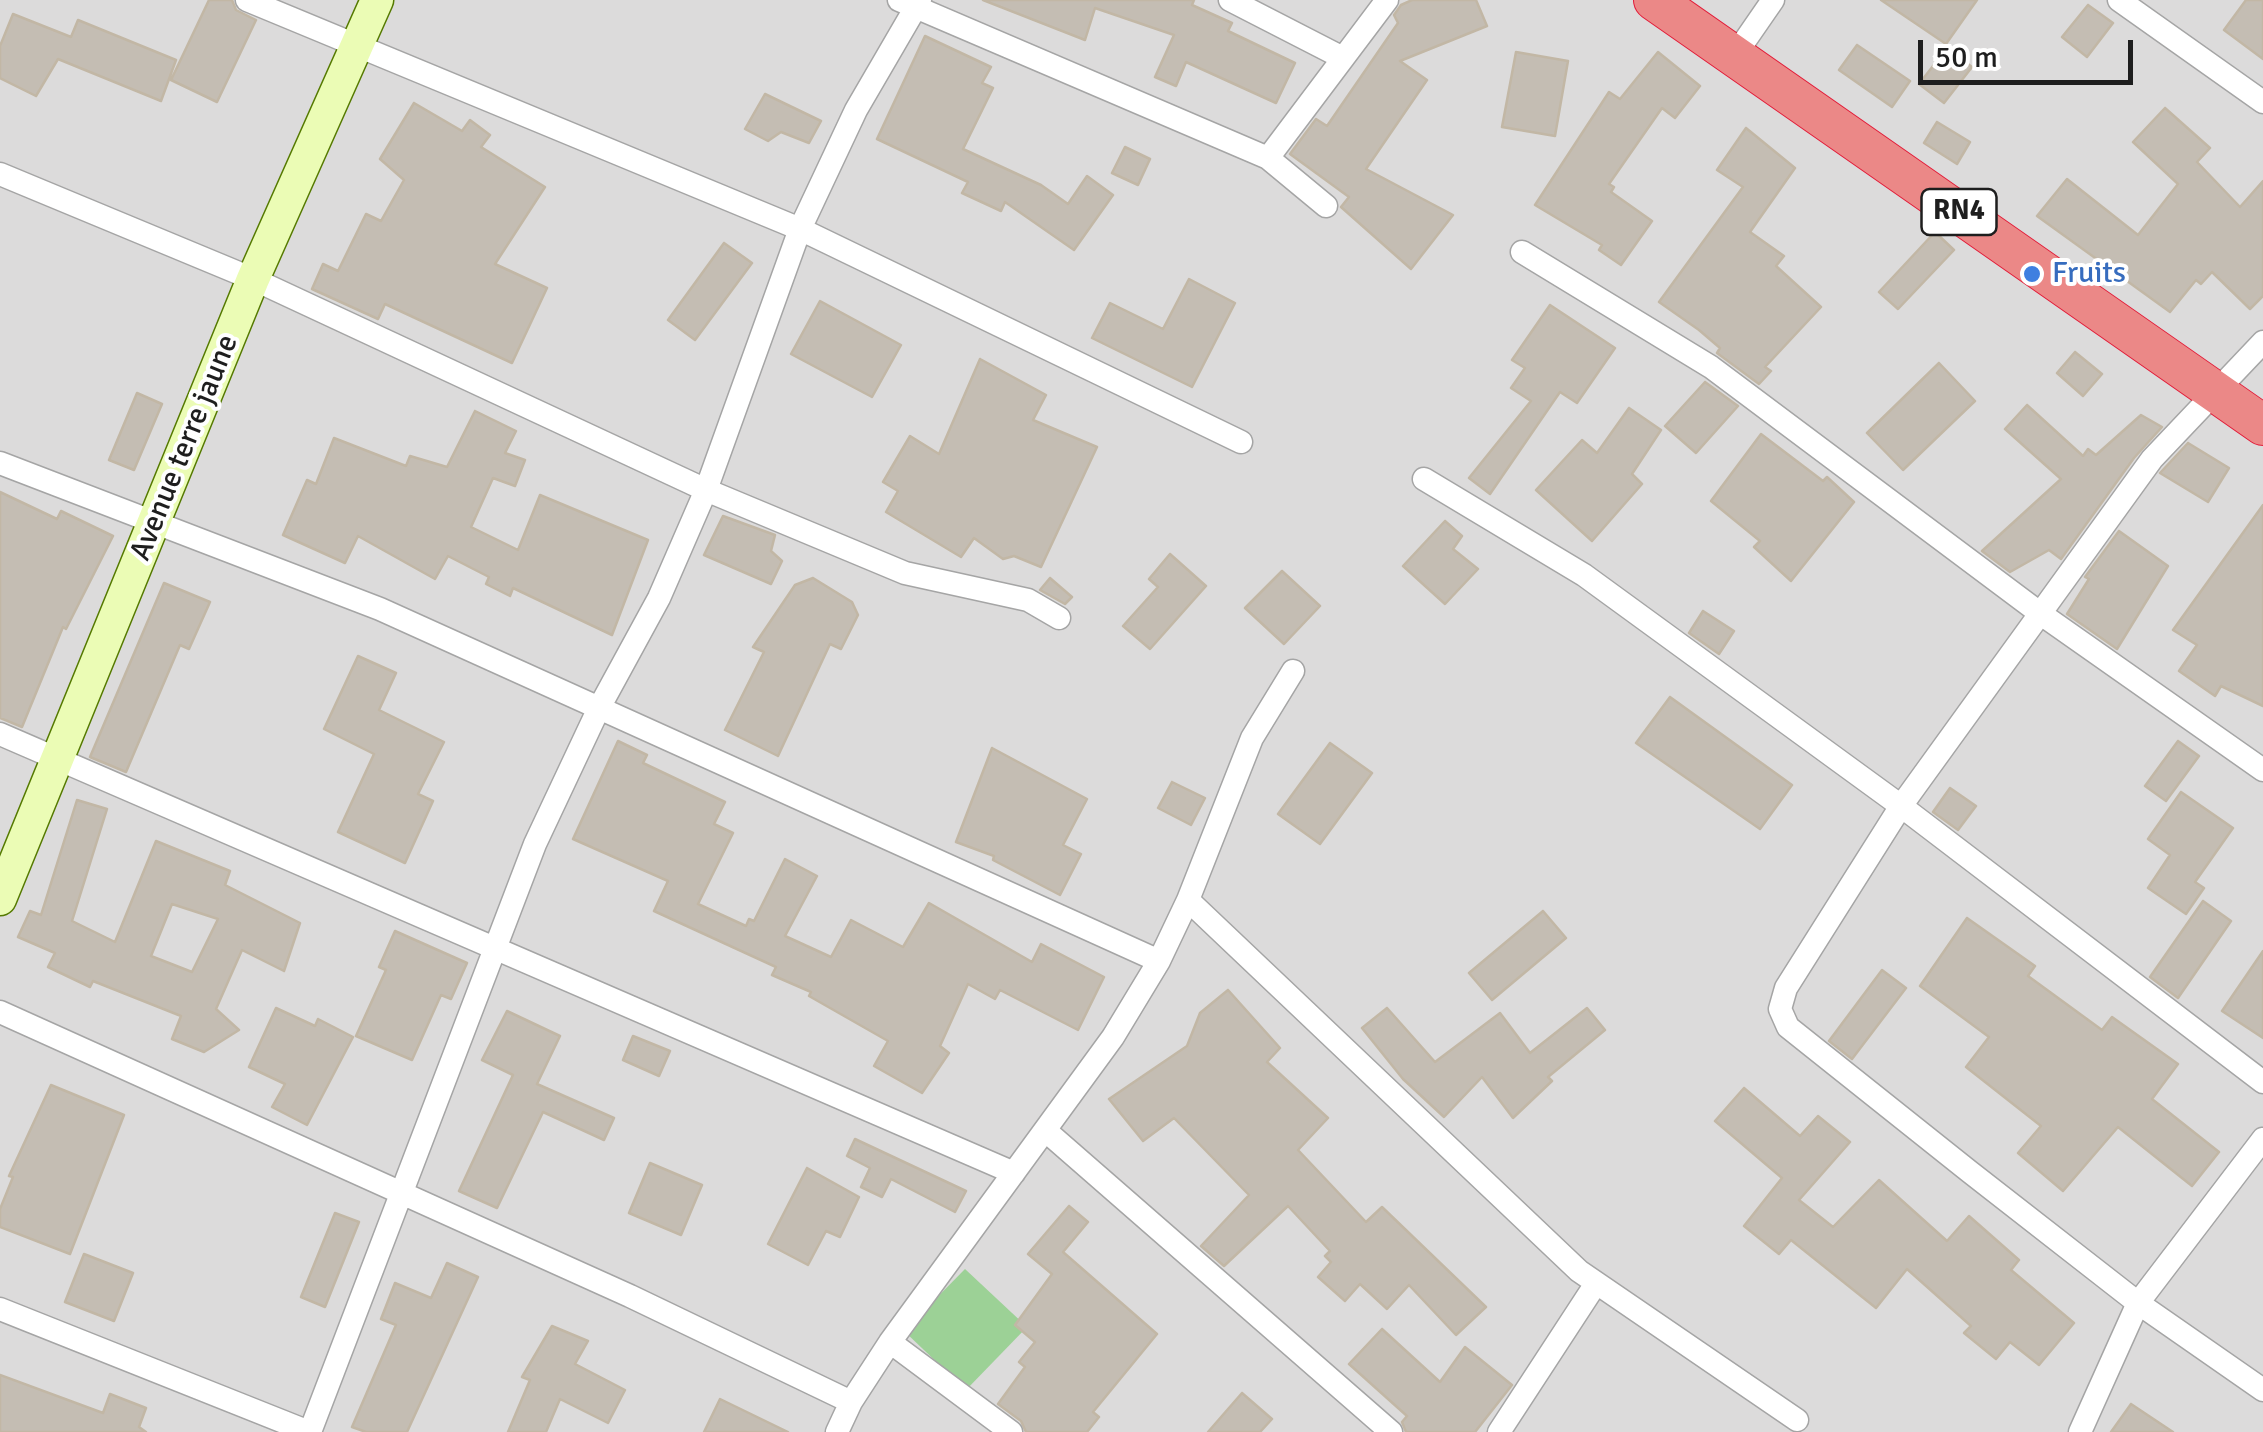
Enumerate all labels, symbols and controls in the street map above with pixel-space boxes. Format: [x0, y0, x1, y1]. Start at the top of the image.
scale bar [1923, 20, 2138, 82]
text: 50 m [1935, 39, 1998, 76]
road number: RN4 [1922, 189, 1996, 235]
place label: Fruits [2052, 256, 2126, 292]
marker: Fruits [2021, 263, 2043, 285]
street label: Avenue terre jaune [123, 330, 247, 566]

